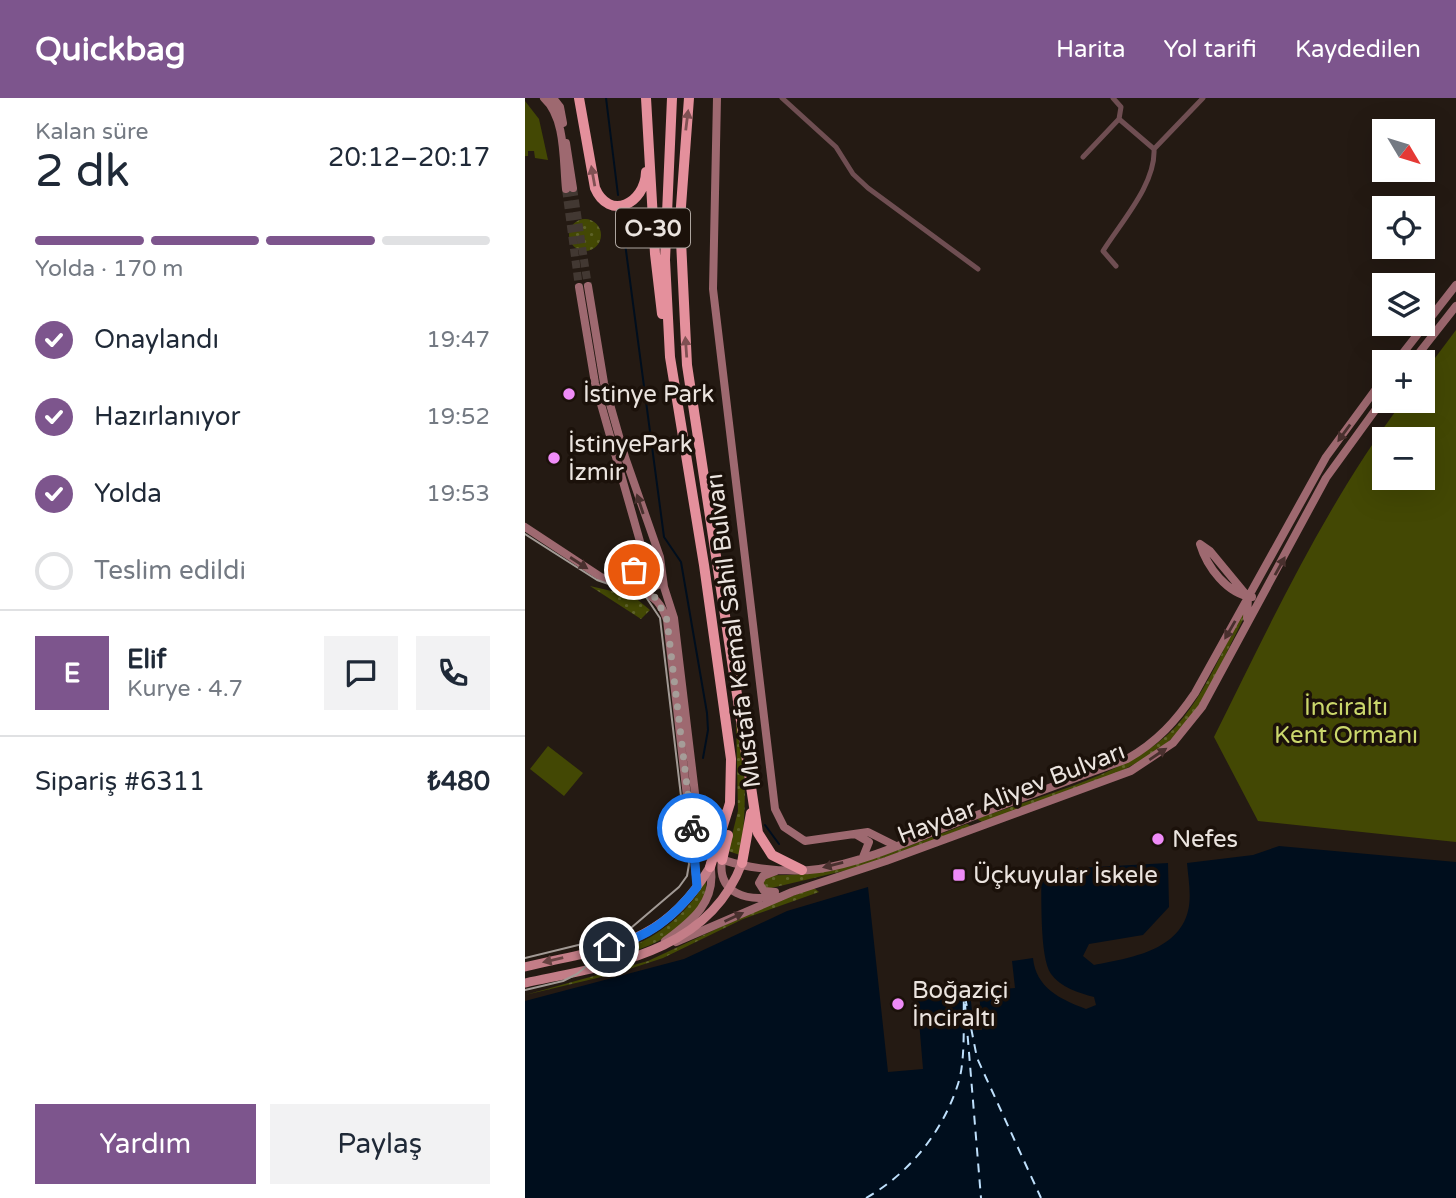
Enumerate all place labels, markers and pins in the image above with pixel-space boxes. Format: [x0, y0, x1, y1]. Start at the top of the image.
place label: İstinye Park [583, 380, 714, 409]
marker: İstinye Park [561, 386, 577, 402]
place label: İstinyePark İzmir [568, 430, 693, 487]
marker: İstinyePark İzmir [546, 450, 562, 466]
pin [604, 540, 664, 600]
place label: Nefes [1172, 825, 1238, 854]
marker: Nefes [1150, 831, 1166, 847]
place label: Üçkuyular İskele [973, 861, 1158, 890]
marker: Üçkuyular İskele [951, 867, 967, 883]
pin [579, 917, 639, 977]
place label: Boğaziçi İnciraltı [912, 976, 1008, 1033]
marker: Boğaziçi İnciraltı [890, 996, 906, 1012]

